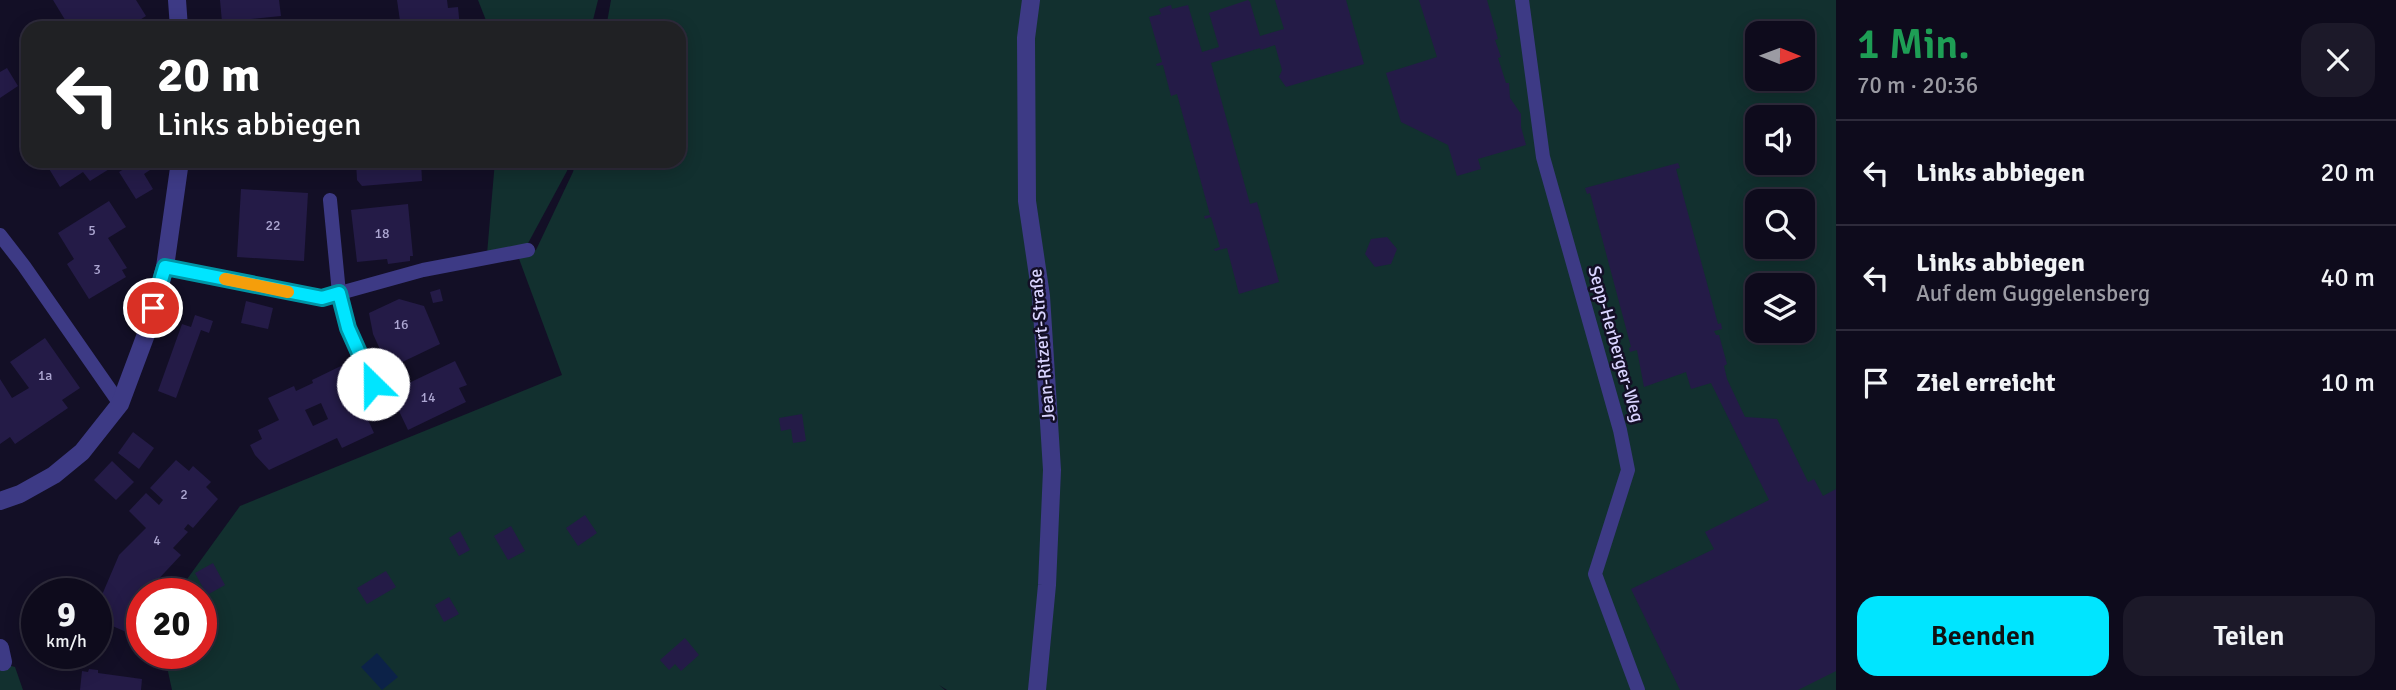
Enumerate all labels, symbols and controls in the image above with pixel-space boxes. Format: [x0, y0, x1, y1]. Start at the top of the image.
text: 1 Min. [1857, 19, 1970, 70]
north arrow [1745, 21, 1815, 91]
map controls [1745, 21, 1815, 343]
button: close [2301, 23, 2375, 97]
text: 20 m [157, 45, 260, 105]
icon: left [42, 49, 133, 140]
text: 70 m · 20:36 [1857, 71, 1978, 100]
text: Links abbiegen [157, 105, 361, 144]
button: sound [1745, 105, 1815, 175]
icon: left [1857, 154, 1895, 192]
text: Links abbiegen [1916, 157, 2085, 189]
text: 20 m [2320, 157, 2375, 189]
button: search [1745, 189, 1815, 259]
house number: 22 [265, 217, 281, 234]
house number: 5 [88, 222, 96, 239]
house number: 18 [374, 225, 390, 242]
text: Links abbiegen [1916, 247, 2085, 279]
icon: left [1857, 259, 1895, 297]
house number: 3 [93, 261, 101, 278]
text: 40 m [2320, 262, 2375, 294]
street label: Sepp-Herberger-Weg [1583, 263, 1649, 425]
street label: Jean-Ritzert-Straße [1024, 268, 1060, 422]
button: layers [1745, 273, 1815, 343]
pin [123, 278, 183, 338]
text: Auf dem Guggelensberg [1916, 279, 2150, 308]
icon: arrive [134, 289, 172, 327]
house number: 16 [393, 316, 409, 333]
position arrow [336, 347, 410, 421]
icon: arrive [1857, 364, 1895, 402]
house number: 1a [38, 367, 52, 384]
text: Ziel erreicht [1916, 367, 2056, 399]
text: 10 m [2320, 367, 2375, 399]
house number: 14 [420, 389, 436, 406]
house number: 2 [180, 486, 188, 503]
house number: 4 [153, 532, 161, 549]
speed limit sign: 20 [126, 578, 217, 669]
text: 9 [57, 593, 76, 636]
button: Beenden [1857, 596, 2109, 676]
button: Teilen [2123, 596, 2375, 676]
text: km/h [46, 630, 87, 652]

